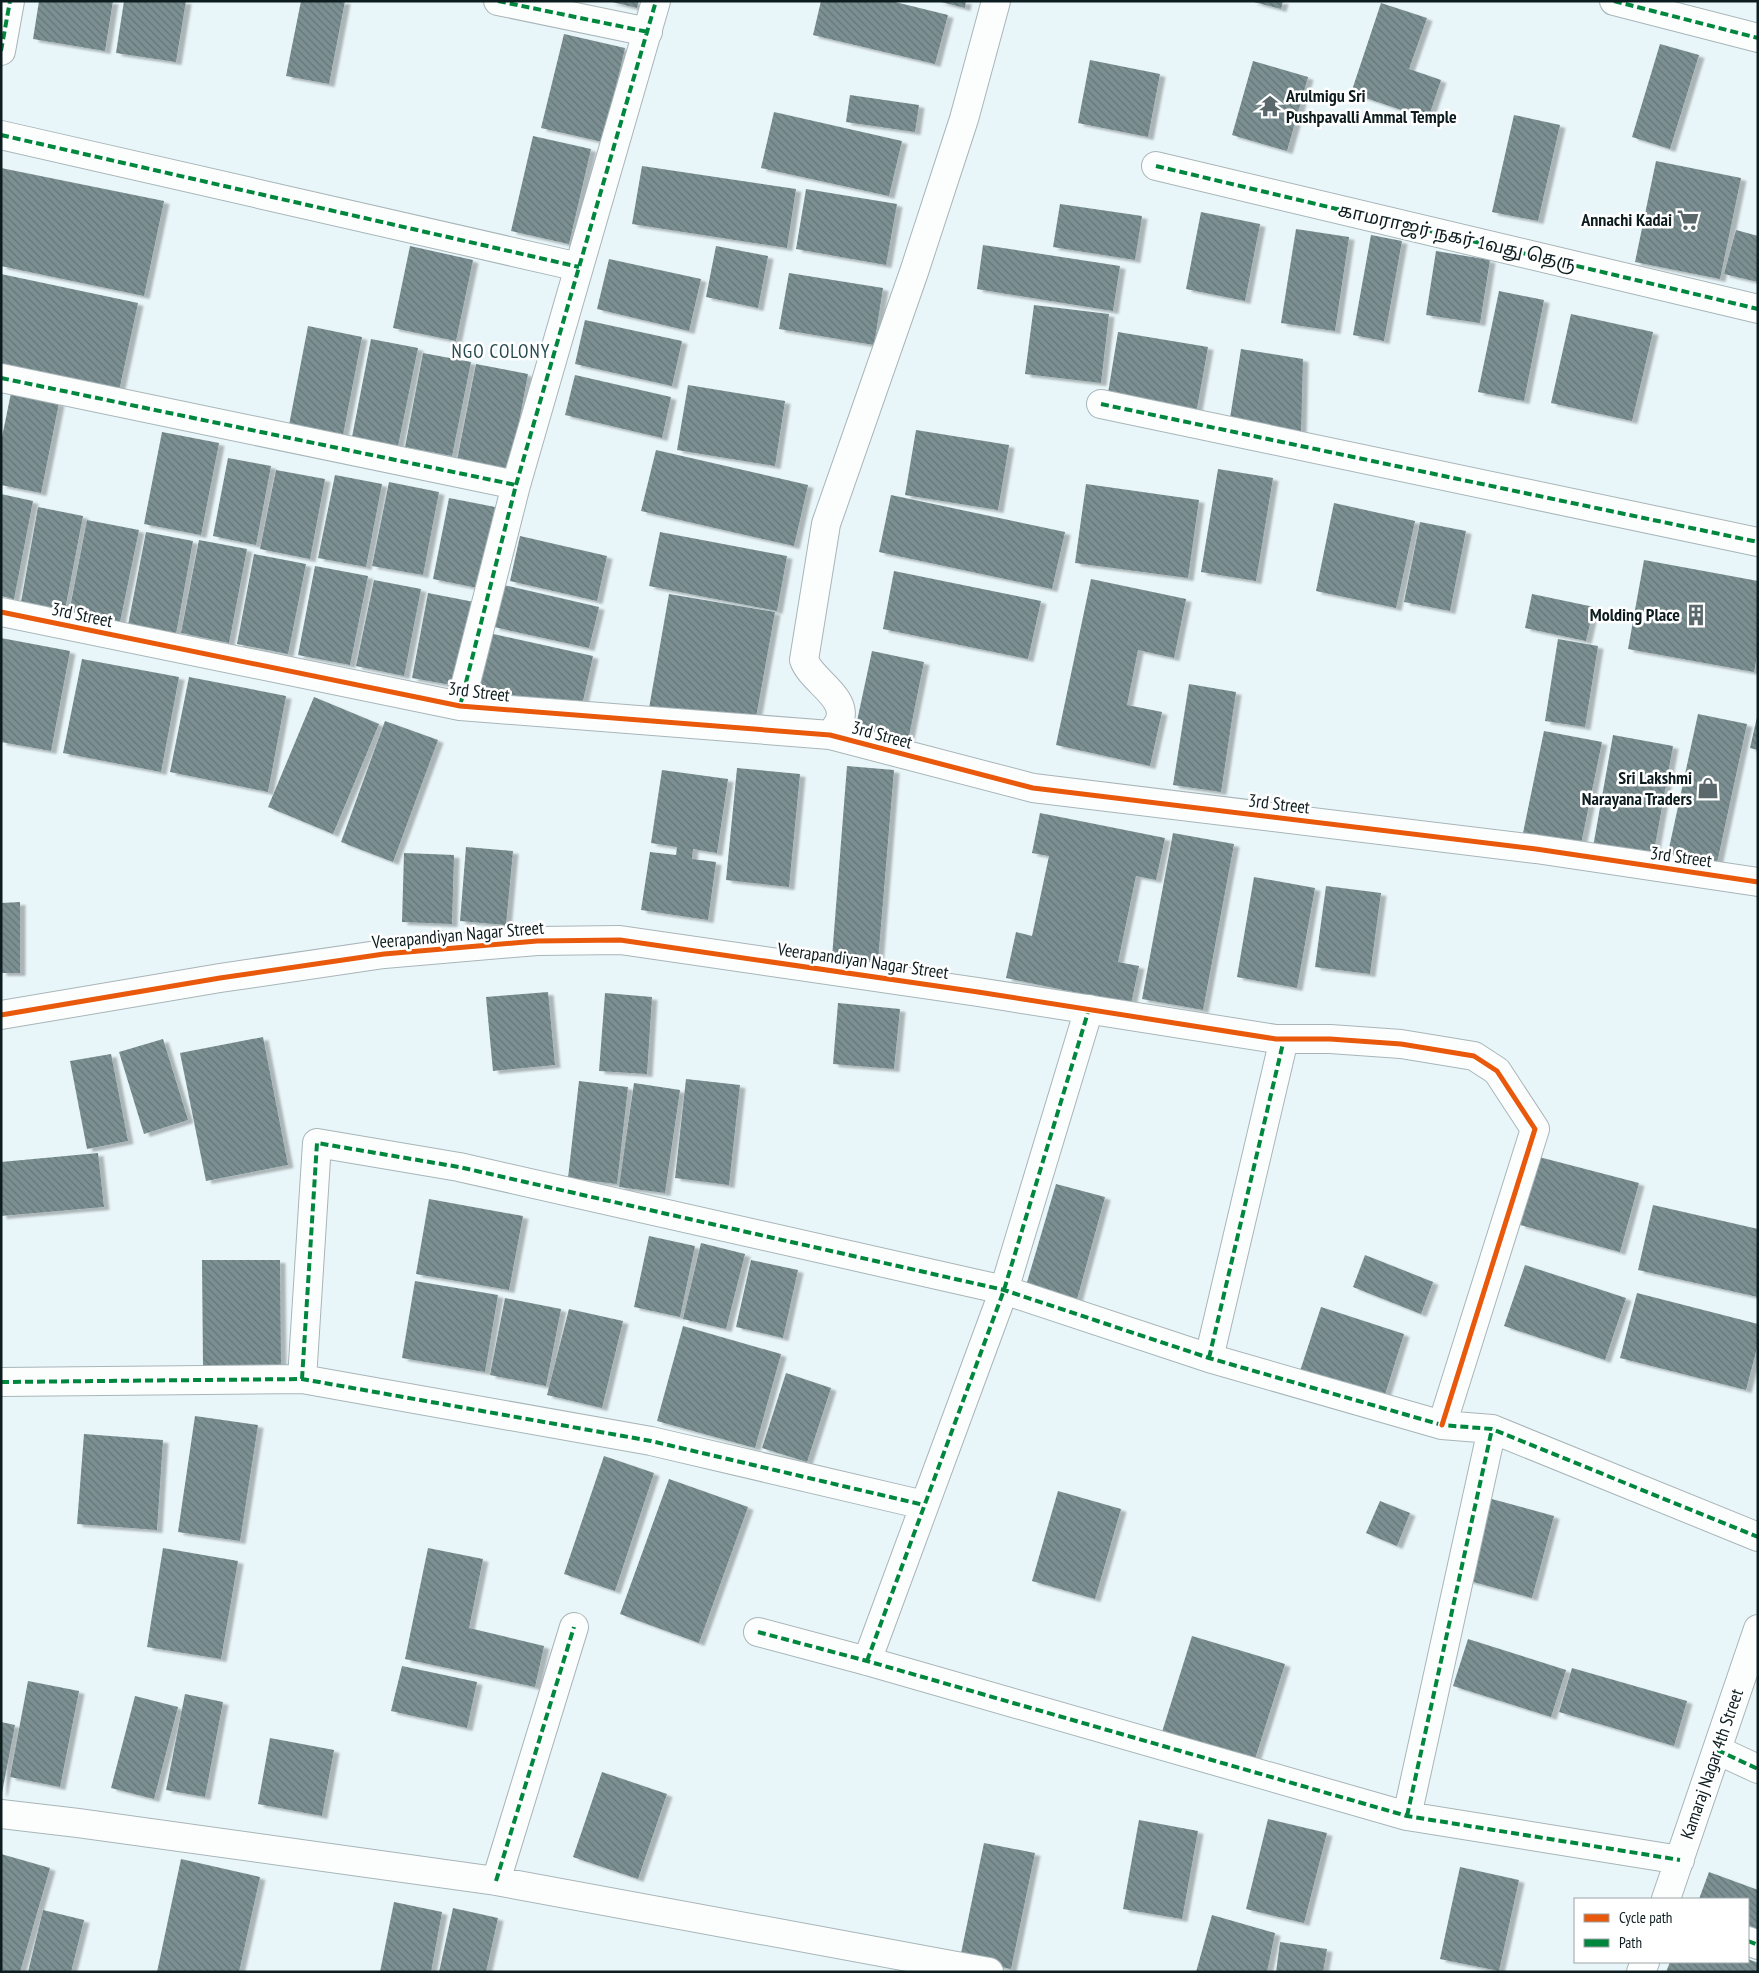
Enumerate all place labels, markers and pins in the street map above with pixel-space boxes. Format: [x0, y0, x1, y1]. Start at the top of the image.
place label: Arulmigu Sri Pushpavalli Ammal Temple [1285, 84, 1457, 128]
temple icon: Arulmigu Sri Pushpavalli Ammal Temple [1257, 93, 1283, 119]
supermarket icon: Annachi Kadai [1675, 207, 1701, 233]
place label: Annachi Kadai [1580, 208, 1672, 231]
building icon: Molding Place [1683, 602, 1709, 628]
place label: Molding Place [1590, 603, 1680, 626]
place label: Sri Lakshmi Narayana Traders [1582, 766, 1692, 810]
shop icon: Sri Lakshmi Narayana Traders [1695, 775, 1721, 801]

